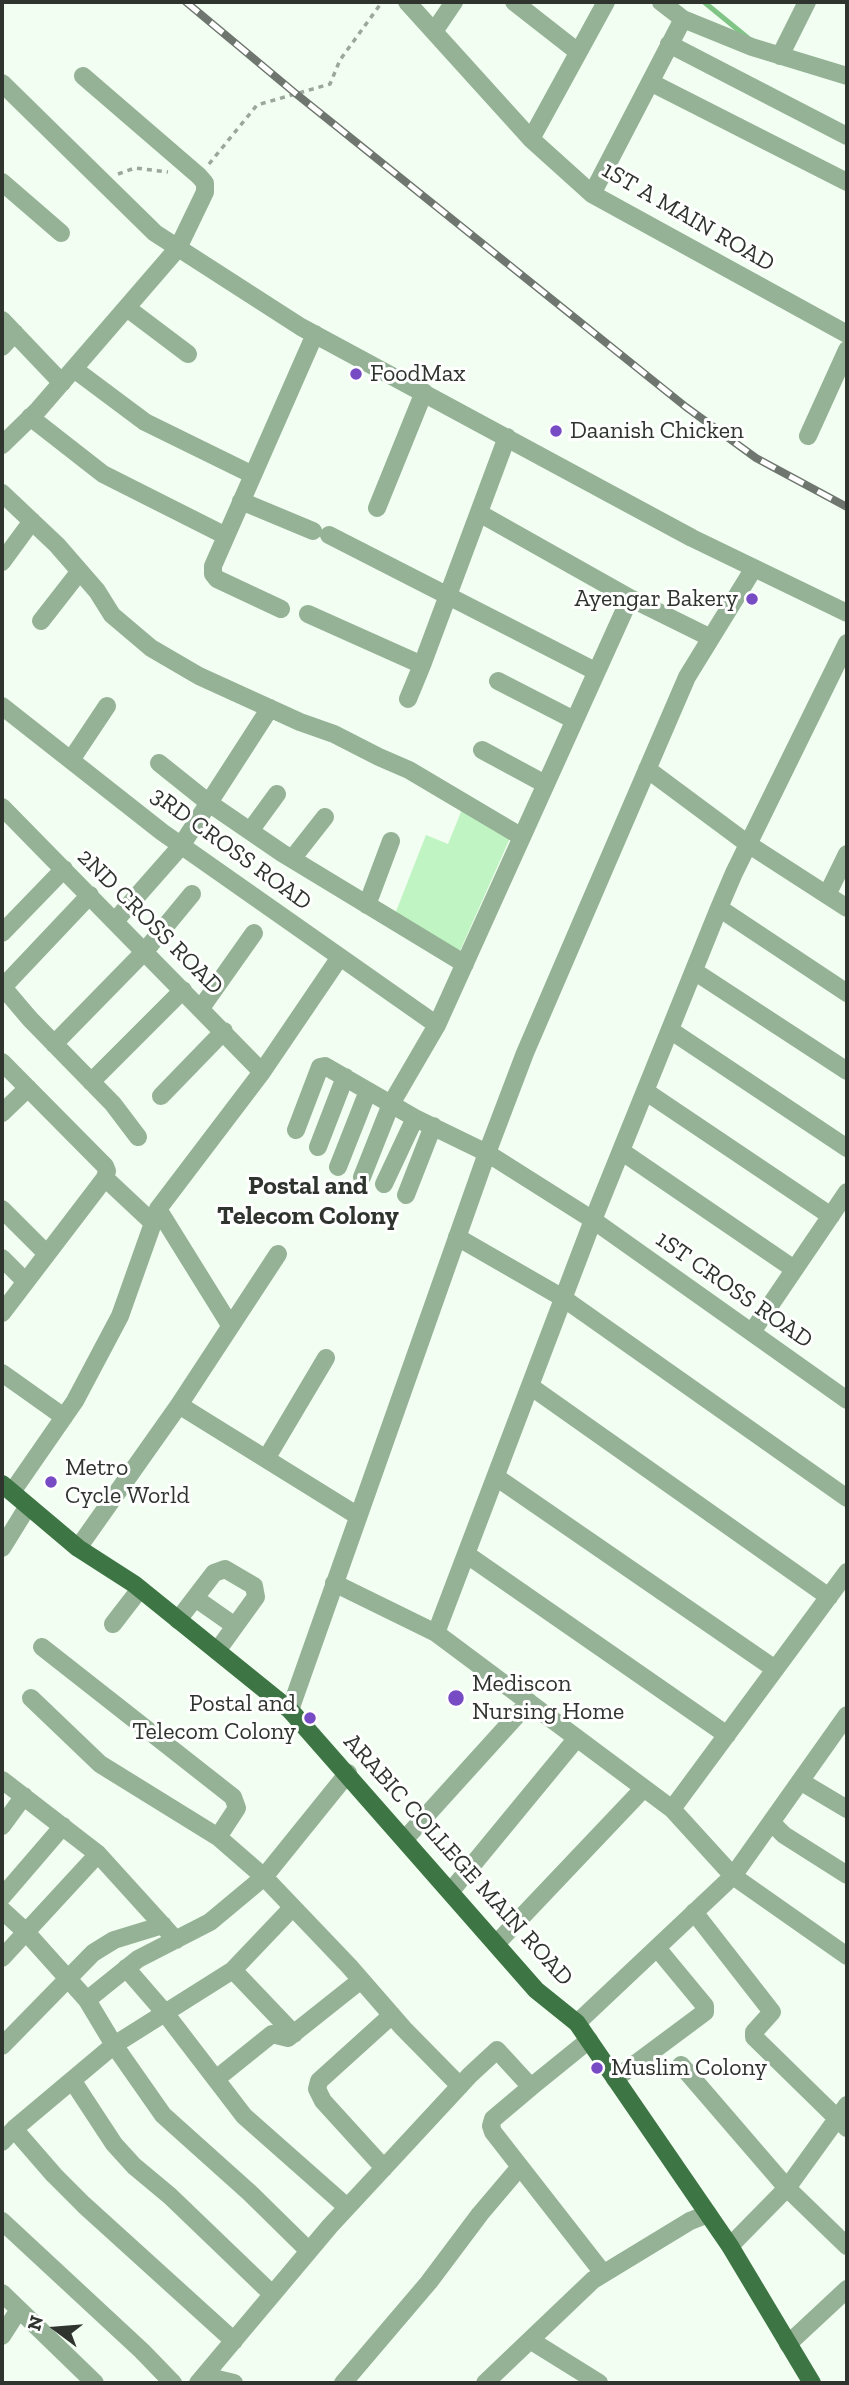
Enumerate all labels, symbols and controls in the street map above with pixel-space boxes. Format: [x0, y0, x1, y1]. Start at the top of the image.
street label: 1ST A MAIN ROAD [596, 156, 780, 278]
place label: FoodMax [370, 360, 466, 388]
marker: FoodMax [348, 366, 364, 382]
place label: Daanish Chicken [570, 417, 744, 445]
marker: Daanish Chicken [548, 423, 564, 439]
place label: Ayengar Bakery [574, 585, 738, 613]
marker: Ayengar Bakery [744, 591, 760, 607]
street label: 3RD CROSS ROAD [145, 781, 317, 917]
street label: 2ND CROSS ROAD [71, 843, 229, 1001]
district label: Postal and Telecom Colony [217, 1171, 399, 1232]
street label: 1ST CROSS ROAD [650, 1225, 818, 1355]
place label: Metro Cycle World [65, 1454, 190, 1510]
marker: Metro Cycle World [43, 1474, 59, 1490]
place label: Mediscon Nursing Home [472, 1670, 624, 1726]
marker: Mediscon Nursing Home [446, 1688, 466, 1708]
place label: Postal and Telecom Colony [132, 1690, 296, 1746]
marker: Postal and Telecom Colony [302, 1710, 318, 1726]
street label: ARABIC COLLEGE MAIN ROAD [337, 1728, 579, 1992]
place label: Muslim Colony [611, 2054, 767, 2082]
marker: Muslim Colony [589, 2060, 605, 2076]
north arrow [21, 2294, 91, 2364]
text: N [22, 2313, 48, 2333]

